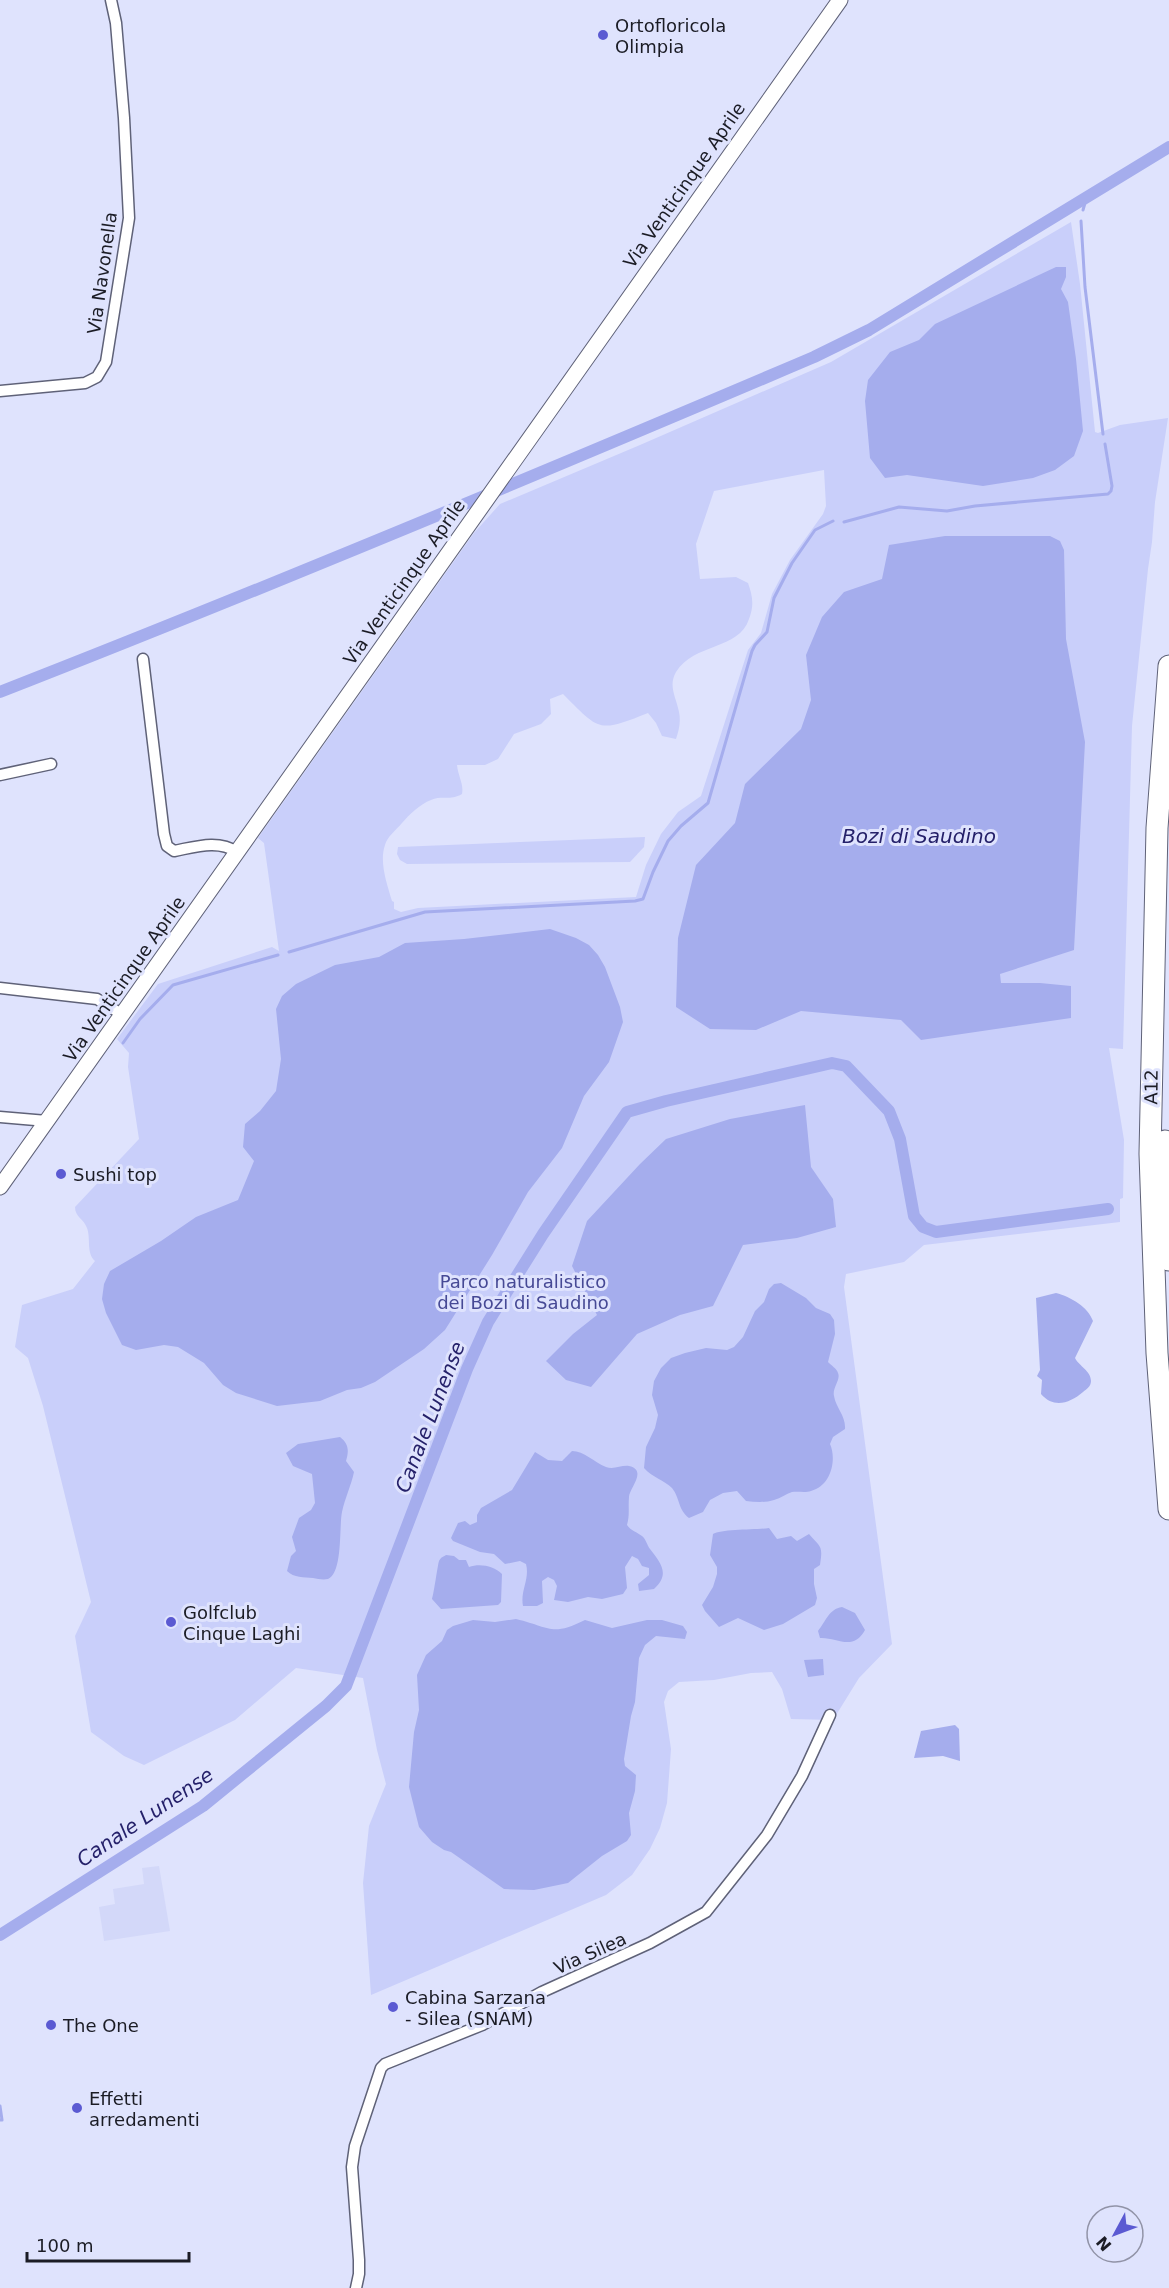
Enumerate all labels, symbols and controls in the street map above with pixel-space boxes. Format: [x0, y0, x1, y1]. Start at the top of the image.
place label: Ortofloricola Olimpia [615, 15, 726, 57]
marker: Ortofloricola Olimpia [596, 28, 610, 42]
street label: Via Venticinque Aprile [619, 98, 749, 272]
street label: Via Navonella [83, 210, 121, 336]
street label: Via Venticinque Aprile [339, 495, 469, 669]
water label: Bozi di Saudino [842, 824, 996, 848]
street label: Via Venticinque Aprile [59, 892, 189, 1066]
street label: A12 [1140, 1069, 1162, 1105]
place label: Sushi top [73, 1164, 157, 1185]
marker: Sushi top [54, 1167, 68, 1181]
park label: Parco naturalistico dei Bozi di Saudino [437, 1271, 609, 1313]
water label: Canale Lunense [390, 1338, 470, 1496]
place label: Golfclub Cinque Laghi [183, 1602, 301, 1644]
marker: Golfclub Cinque Laghi [164, 1615, 178, 1629]
water label: Canale Lunense [72, 1762, 218, 1872]
street label: Via Silea [550, 1928, 630, 1978]
place label: Cabina Sarzana - Silea (SNAM) [405, 1987, 546, 2029]
marker: Cabina Sarzana - Silea (SNAM) [386, 2000, 400, 2014]
place label: The One [62, 2015, 139, 2036]
marker: The One [44, 2018, 58, 2032]
place label: Effetti arredamenti [89, 2088, 200, 2130]
marker: Effetti arredamenti [70, 2101, 84, 2115]
north arrow [1085, 2204, 1145, 2264]
scale bar [27, 2225, 189, 2263]
text: N [1092, 2232, 1116, 2255]
text: 100 m [36, 2235, 94, 2256]

